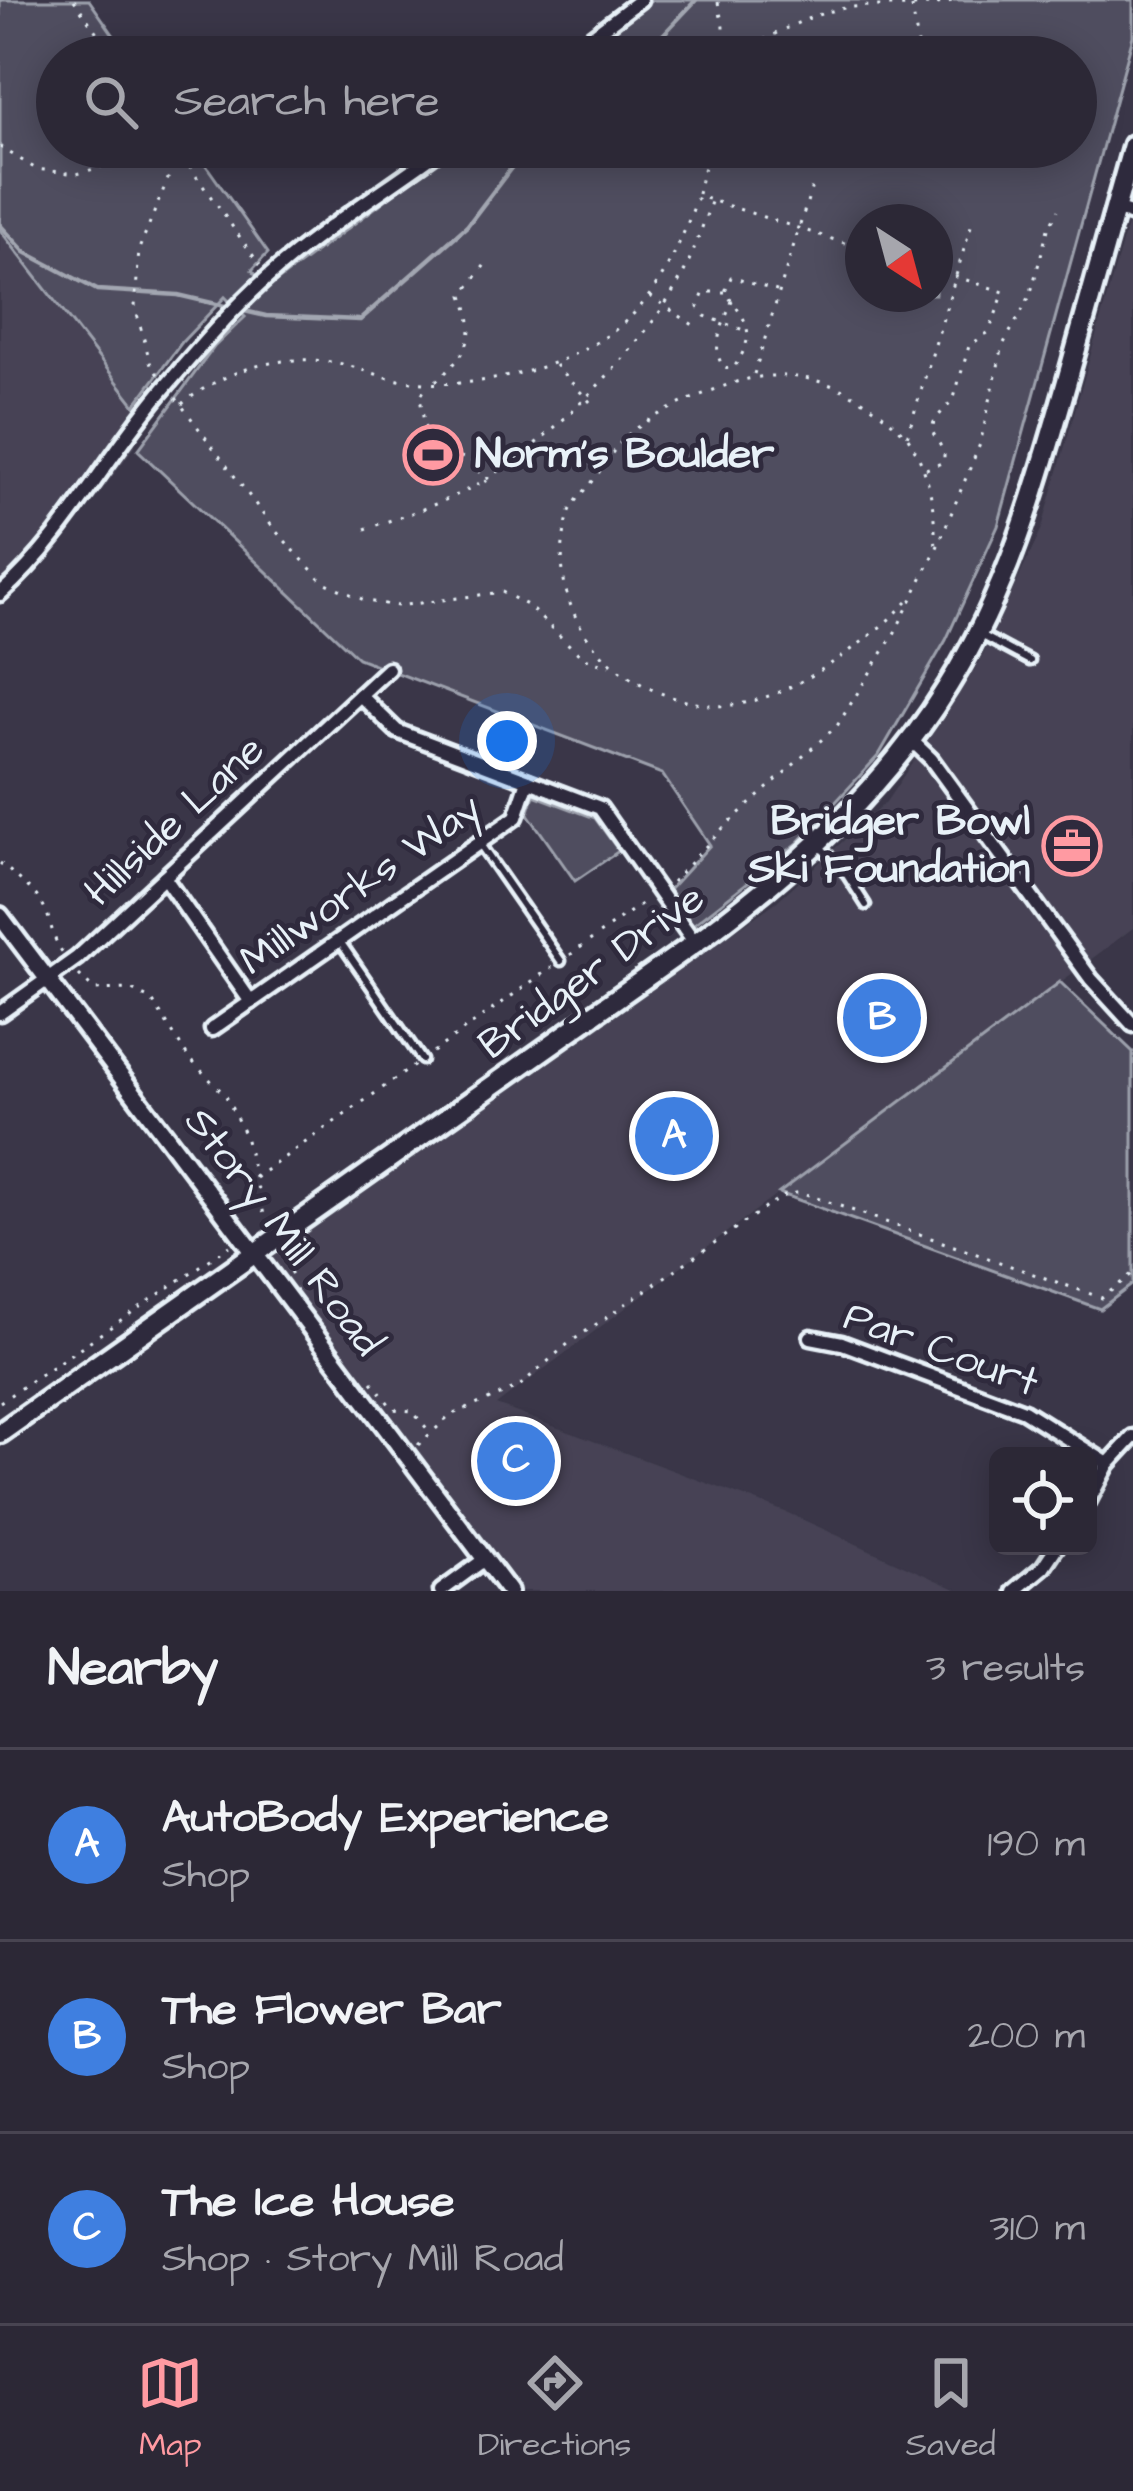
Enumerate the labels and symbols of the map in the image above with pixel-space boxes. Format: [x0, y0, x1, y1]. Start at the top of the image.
north arrow [845, 204, 953, 312]
sports icon: Norm's Boulder [402, 424, 464, 486]
place label: Norm's Boulder [475, 426, 775, 484]
your location [477, 711, 537, 771]
street label: Hillside Lane [72, 722, 278, 920]
street label: Millworks Way [229, 780, 494, 991]
place label: Bridger Bowl Ski Foundation [747, 793, 1030, 899]
office icon: Bridger Bowl Ski Foundation [1041, 815, 1103, 877]
street label: Bridger Drive [467, 870, 717, 1074]
pin: B [843, 973, 921, 1063]
pin: A [635, 1091, 713, 1181]
street label: Story Mill Road [169, 1095, 396, 1369]
street label: Par Court [836, 1288, 1046, 1412]
pin: C [477, 1416, 555, 1506]

